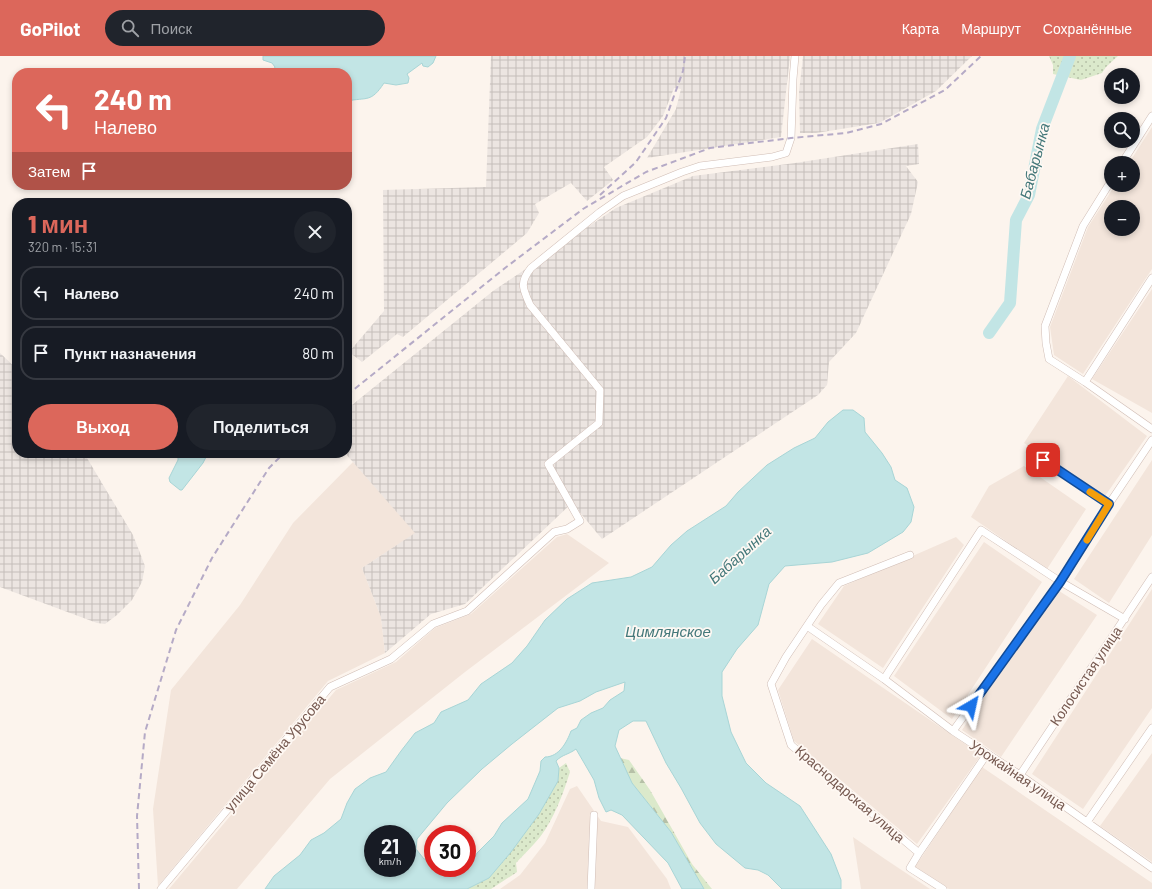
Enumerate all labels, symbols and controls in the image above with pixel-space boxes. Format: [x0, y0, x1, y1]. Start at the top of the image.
search box [105, 10, 385, 46]
text: GoPilot [20, 17, 81, 40]
icon: search [119, 17, 141, 39]
text: Поиск [151, 19, 192, 37]
text: Карта [902, 20, 939, 37]
text: Маршрут [961, 20, 1021, 37]
text: Сохранённые [1043, 20, 1132, 37]
map controls [1104, 68, 1140, 236]
button: sound [1104, 68, 1140, 104]
text: 240 m [94, 82, 172, 116]
icon: left [28, 84, 80, 136]
button: search [1104, 112, 1140, 148]
text: Налево [94, 116, 157, 138]
water label: Бабарынка [1015, 121, 1053, 201]
button: + [1104, 156, 1140, 192]
icon: arrive [78, 160, 100, 182]
text: Затем [28, 162, 70, 180]
button: − [1104, 200, 1140, 236]
text: 1 мин [28, 209, 88, 238]
button: close [294, 211, 336, 253]
text: 320 m · 15:31 [28, 239, 97, 255]
icon: left [30, 282, 52, 304]
text: Налево [64, 284, 119, 302]
text: 240 m [294, 284, 334, 302]
icon: arrive [30, 342, 52, 364]
text: Пункт назначения [64, 344, 196, 362]
text: 80 m [302, 344, 334, 362]
button: Выход [28, 404, 178, 450]
button: Поделиться [186, 404, 336, 450]
pin [1026, 443, 1060, 477]
icon: arrive [1032, 449, 1054, 471]
water label: Бабарынка [704, 521, 774, 587]
water label: Цимлянское [625, 622, 711, 640]
street label: Колосистая улица [1046, 623, 1125, 729]
position arrow [950, 685, 992, 727]
street label: улица Семёна Урусова [221, 691, 329, 815]
street label: Урожайная улица [967, 736, 1070, 813]
street label: Краснодарская улица [792, 741, 909, 846]
speed limit sign: 30 [424, 825, 476, 877]
text: 21 [381, 834, 399, 858]
text: km/h [379, 855, 401, 867]

